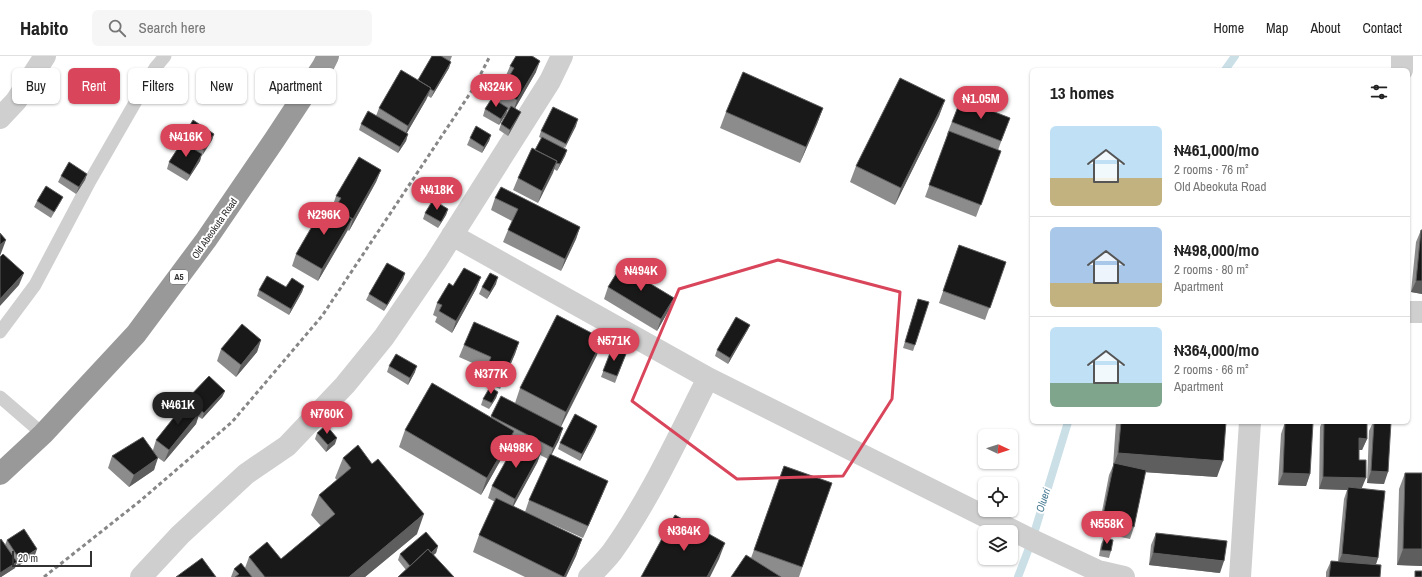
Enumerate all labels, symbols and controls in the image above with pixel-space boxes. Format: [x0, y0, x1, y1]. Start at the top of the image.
search box [92, 10, 372, 46]
text: Habito [20, 15, 68, 41]
icon: search [106, 17, 128, 39]
text: Search here [138, 17, 206, 38]
text: Home [1213, 19, 1244, 37]
text: Map [1266, 19, 1288, 37]
text: About [1310, 19, 1340, 37]
text: Contact [1362, 19, 1402, 37]
chip: Buy [12, 68, 60, 104]
chip: Rent [68, 68, 120, 104]
chip: Filters [128, 68, 188, 104]
chip: New [196, 68, 247, 104]
chip: Apartment [255, 68, 336, 104]
pin: ₦324K [468, 74, 524, 108]
text: ₦324K [479, 78, 513, 95]
text: 13 homes [1050, 81, 1114, 104]
icon: filters [1368, 81, 1390, 103]
pin: ₦1.05M [948, 86, 1014, 120]
text: ₦1.05M [962, 90, 1000, 107]
pin: ₦416K [158, 124, 214, 158]
text: ₦416K [169, 128, 203, 145]
text: ₦461,000/mo [1174, 138, 1259, 161]
icon: home [1082, 142, 1130, 190]
text: 2 rooms · 76 m² [1174, 161, 1249, 178]
pin: ₦418K [409, 177, 465, 211]
text: Old Abeokuta Road [1174, 178, 1266, 195]
text: ₦418K [420, 181, 454, 198]
street label: Old Abeokuta Road [189, 195, 240, 261]
pin: ₦296K [296, 202, 352, 236]
text: ₦296K [307, 206, 341, 223]
text: ₦498,000/mo [1174, 238, 1259, 261]
icon: home [1082, 243, 1130, 291]
pin: ₦494K [613, 258, 669, 292]
text: 2 rooms · 80 m² [1174, 261, 1249, 278]
text: ₦494K [624, 262, 658, 279]
road number: A5 [170, 270, 188, 284]
text: Apartment [1174, 278, 1223, 295]
pin: ₦571K [586, 328, 642, 362]
text: ₦571K [597, 332, 631, 349]
text: ₦364,000/mo [1174, 338, 1259, 361]
icon: home [1082, 343, 1130, 391]
pin: ₦377K [463, 361, 519, 395]
text: 2 rooms · 66 m² [1174, 361, 1249, 378]
text: ₦377K [474, 365, 508, 382]
text: Apartment [1174, 378, 1223, 395]
pin: ₦461K [150, 392, 206, 426]
text: ₦461K [161, 396, 195, 413]
pin: ₦760K [299, 401, 355, 435]
text: ₦760K [310, 405, 344, 422]
north arrow [978, 429, 1018, 469]
map controls [978, 429, 1018, 565]
pin: ₦498K [488, 435, 544, 469]
text: ₦498K [499, 439, 533, 456]
button: locate [978, 477, 1018, 517]
water label: Olueri [1033, 486, 1054, 514]
pin: ₦558K [1079, 511, 1135, 545]
text: ₦558K [1090, 515, 1124, 532]
pin: ₦364K [656, 518, 712, 552]
text: ₦364K [667, 522, 701, 539]
button: layers [978, 525, 1018, 565]
scale bar [12, 549, 92, 568]
text: 20 m [18, 551, 38, 565]

